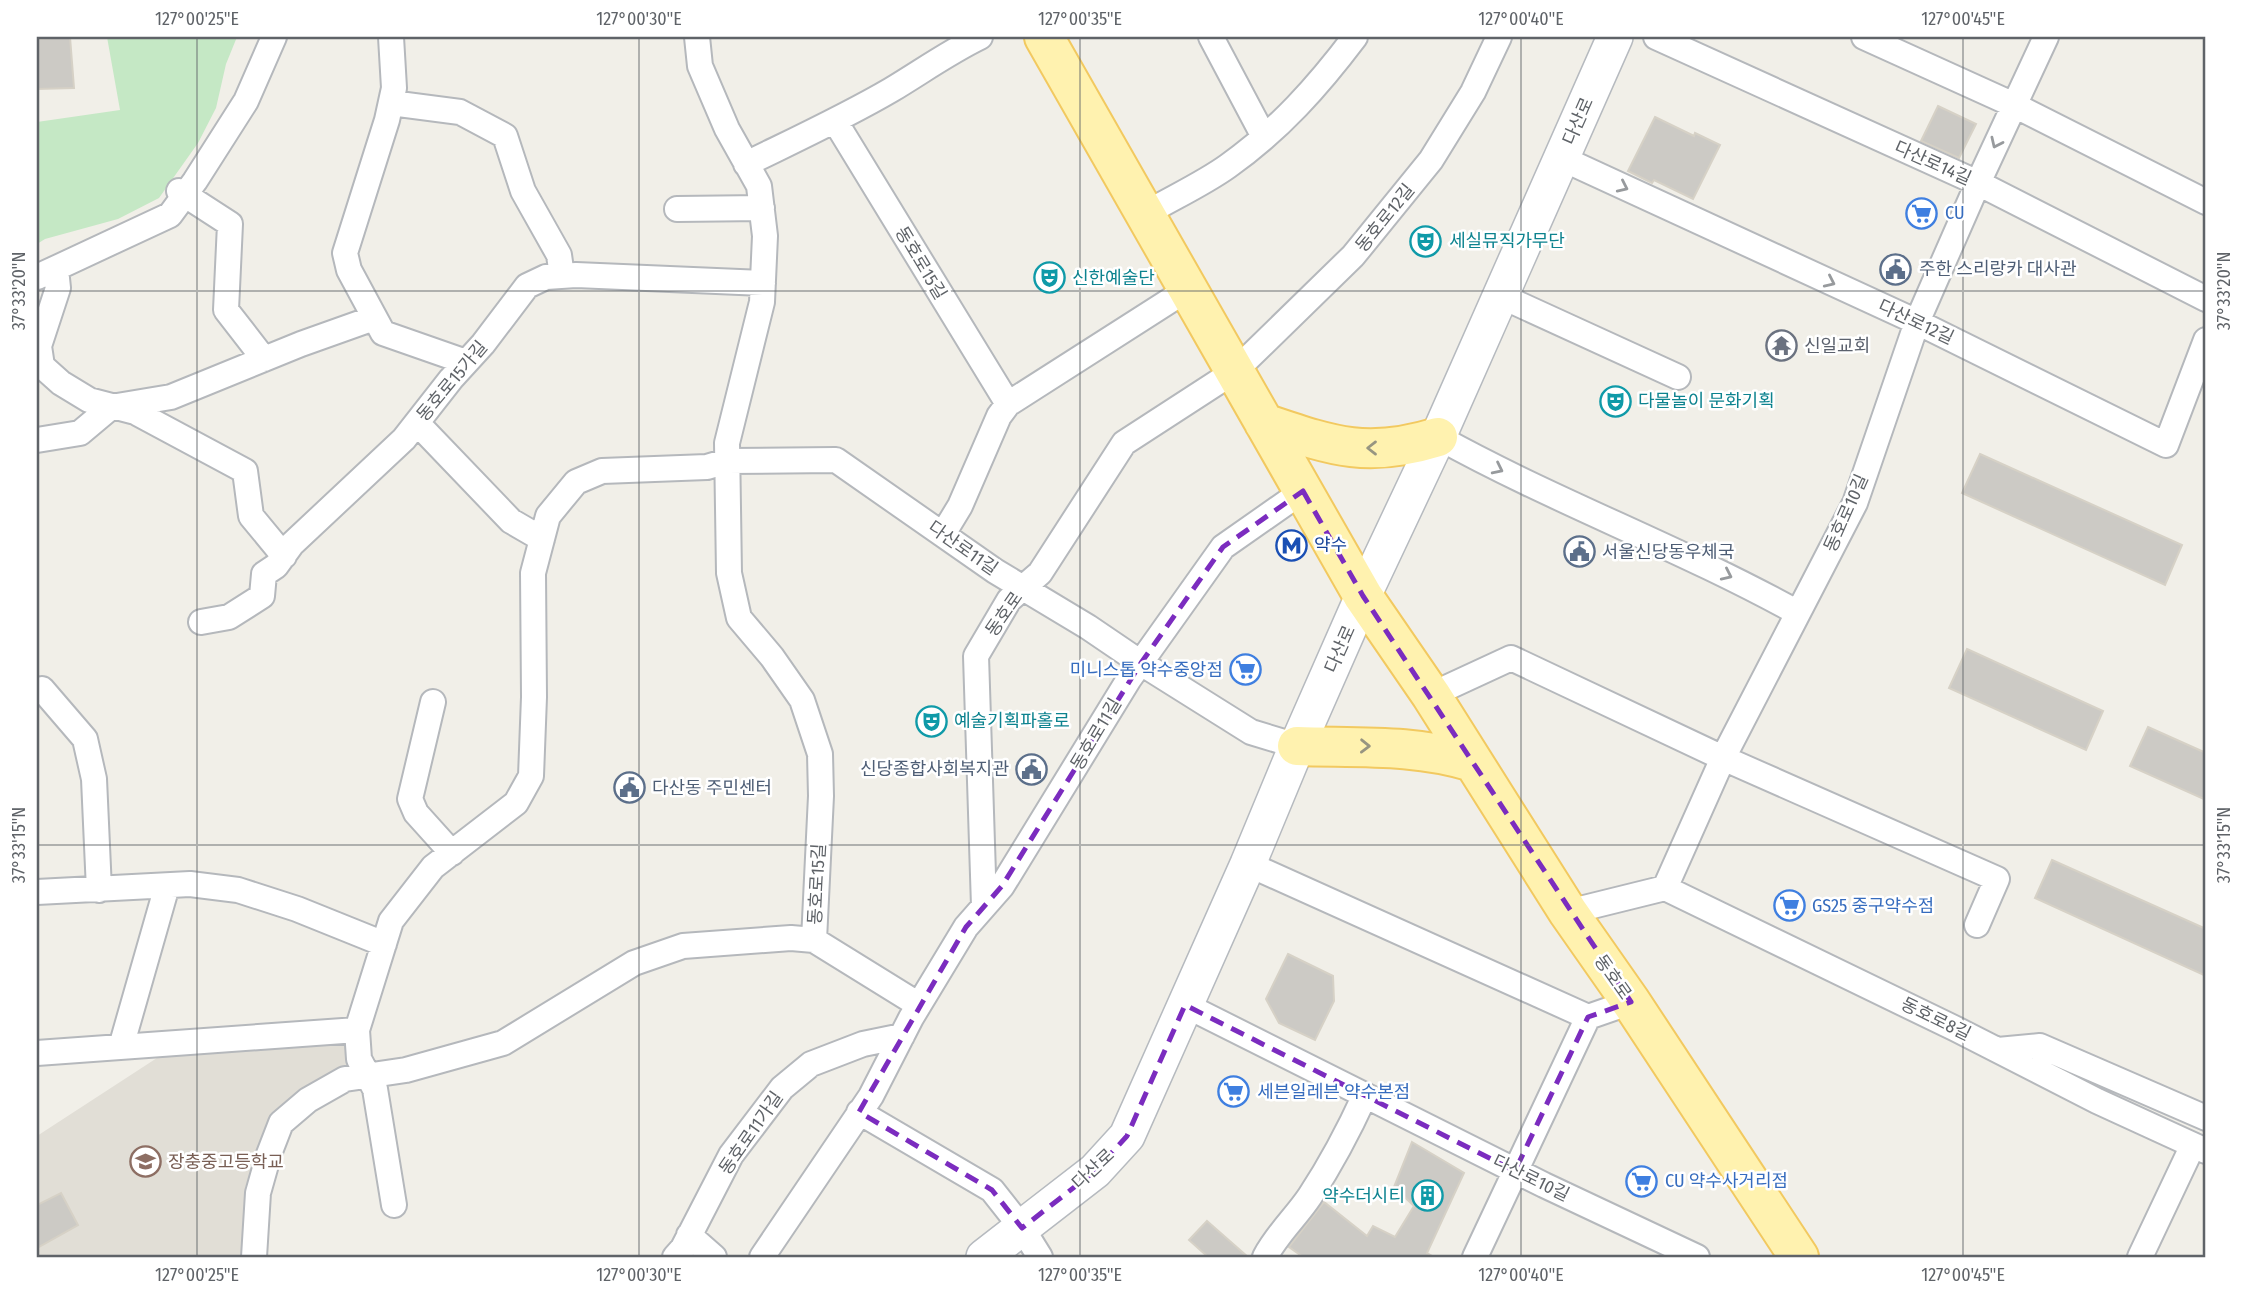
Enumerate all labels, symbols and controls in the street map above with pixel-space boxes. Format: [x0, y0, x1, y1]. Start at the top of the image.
text: 127°00'25"E [155, 8, 239, 30]
text: 127°00'30"E [596, 8, 682, 30]
text: 127°00'35"E [1038, 8, 1122, 30]
text: 127°00'40"E [1478, 8, 1564, 30]
text: 127°00'45"E [1921, 8, 2005, 30]
street label: 다산로 [1558, 94, 1598, 148]
street label: 다산로14길 [1891, 136, 1975, 190]
one-way arrow [1991, 136, 2005, 148]
one-way arrow [1616, 179, 1628, 193]
street label: 동호로12길 [1351, 180, 1419, 256]
supermarket icon: CU [1905, 196, 1939, 230]
place label: CU [1945, 202, 1965, 224]
street label: 동호로15길 [891, 222, 951, 304]
theatre icon: 세실뮤직가무단 [1409, 224, 1443, 258]
place label: 세실뮤직가무단 [1449, 230, 1565, 252]
text: 37°33'20"N [8, 252, 30, 330]
public building icon: 주한 스리랑카 대사관 [1879, 252, 1913, 286]
text: 37°33'20"N [2213, 252, 2235, 330]
place label: 주한 스리랑카 대사관 [1919, 258, 2077, 280]
theatre icon: 신한예술단 [1032, 261, 1066, 295]
place label: 신한예술단 [1072, 267, 1155, 289]
one-way arrow [1823, 274, 1835, 288]
street label: 다산로12길 [1875, 295, 1957, 349]
temple icon: 신일교회 [1764, 329, 1798, 363]
place label: 신일교회 [1804, 335, 1870, 357]
street label: 동호로15가길 [412, 336, 492, 426]
theatre icon: 다물놀이 문화기획 [1598, 384, 1632, 418]
place label: 다물놀이 문화기획 [1638, 390, 1775, 412]
one-way arrow [1366, 440, 1377, 456]
one-way arrow [1491, 461, 1503, 475]
street label: 동호로10길 [1819, 471, 1873, 555]
street label: 다산로11길 [924, 516, 1002, 580]
metro station icon: 약수 [1274, 528, 1308, 562]
place label: 약수 [1314, 534, 1347, 556]
public building icon: 서울신당동우체국 [1562, 535, 1596, 569]
place label: 서울신당동우체국 [1602, 541, 1734, 563]
one-way arrow [1720, 567, 1732, 581]
street label: 동호로 [981, 587, 1027, 641]
street label: 다산로 [1320, 622, 1360, 676]
supermarket icon: 미니스톱 약수중앙점 [1229, 653, 1263, 687]
place label: 미니스톱 약수중앙점 [1070, 659, 1223, 681]
street label: 동호로11길 [1066, 694, 1126, 774]
theatre icon: 예술기획파홀로 [914, 704, 948, 738]
place label: 예술기획파홀로 [954, 710, 1070, 732]
one-way arrow [1360, 738, 1371, 754]
public building icon: 신당종합사회복지관 [1015, 752, 1049, 786]
place label: 신당종합사회복지관 [860, 758, 1009, 780]
public building icon: 다산동 주민센터 [612, 771, 646, 805]
place label: 다산동 주민센터 [652, 777, 772, 799]
text: 37°33'15"N [8, 807, 30, 883]
text: 37°33'15"N [2213, 807, 2235, 883]
street label: 동호로15길 [804, 843, 830, 925]
supermarket icon: GS25 중구약수점 [1772, 889, 1806, 923]
place label: GS25 중구약수점 [1812, 895, 1934, 917]
street label: 동호로 [1590, 950, 1636, 1004]
street label: 동호로8길 [1897, 993, 1975, 1045]
supermarket icon: 세븐일레븐 약수본점 [1217, 1075, 1251, 1109]
place label: 세븐일레븐 약수본점 [1257, 1081, 1410, 1103]
street label: 동호로11가길 [714, 1087, 788, 1179]
street label: 다산로 [1067, 1144, 1119, 1194]
school or university icon: 장충중고등학교 [128, 1145, 162, 1179]
street label: 다산로10길 [1489, 1150, 1573, 1206]
place label: 장충중고등학교 [168, 1151, 284, 1173]
supermarket icon: CU 약수사거리점 [1625, 1164, 1659, 1198]
place label: CU 약수사거리점 [1665, 1170, 1788, 1192]
building icon: 약수더시티 [1411, 1179, 1445, 1213]
place label: 약수더시티 [1322, 1185, 1405, 1207]
text: 127°00'25"E [155, 1264, 239, 1286]
text: 127°00'30"E [596, 1264, 682, 1286]
text: 127°00'35"E [1038, 1264, 1122, 1286]
text: 127°00'40"E [1478, 1264, 1564, 1286]
text: 127°00'45"E [1921, 1264, 2005, 1286]

